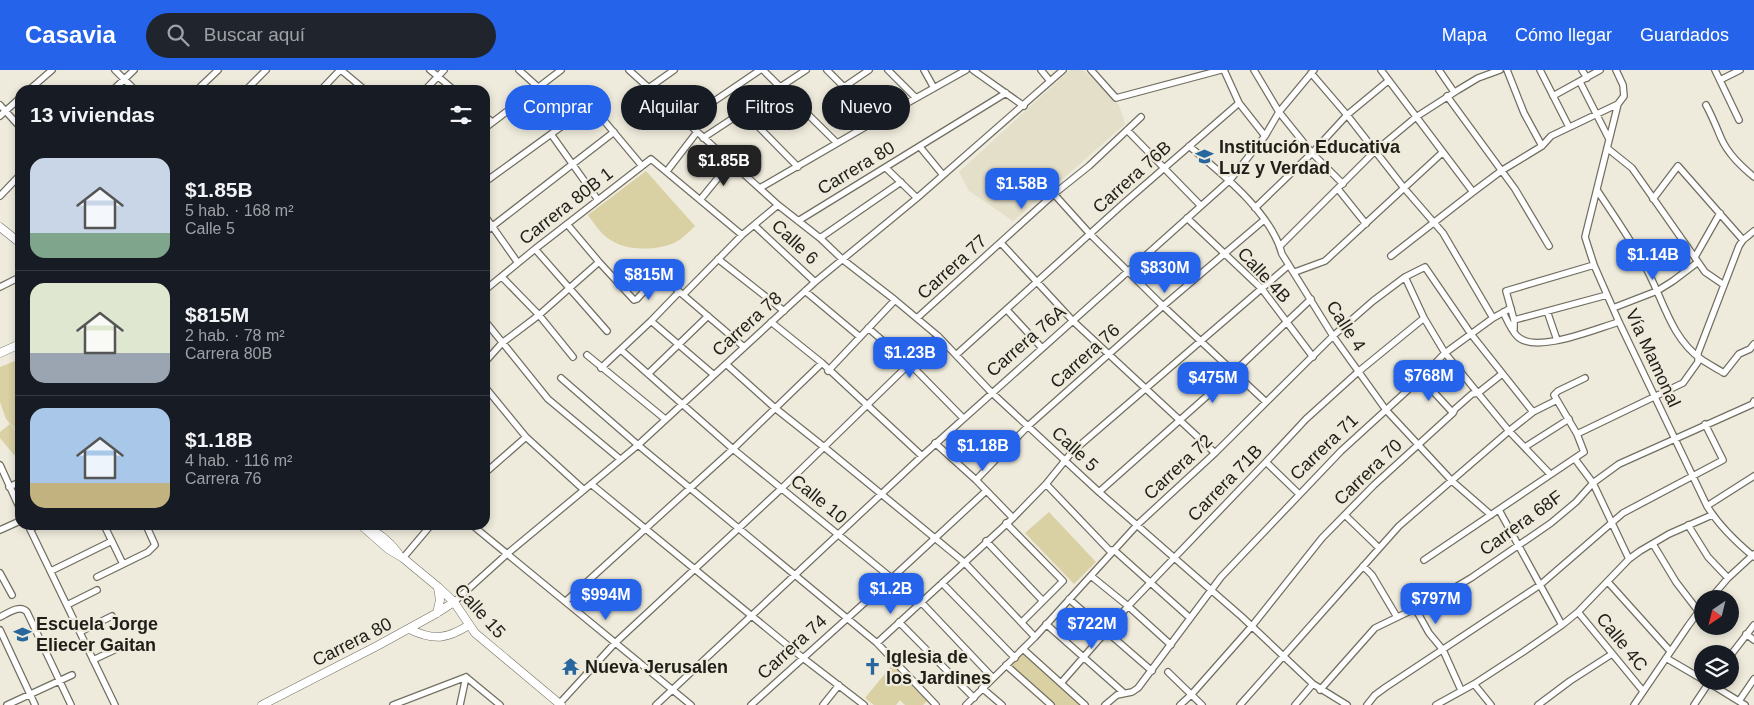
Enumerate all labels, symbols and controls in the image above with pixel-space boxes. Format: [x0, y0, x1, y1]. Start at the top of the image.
search box [146, 13, 496, 58]
text: Casavia [25, 21, 116, 48]
icon: search [164, 21, 192, 49]
text: Buscar aquí [204, 24, 305, 45]
text: Mapa [1442, 25, 1487, 45]
text: Cómo llegar [1515, 25, 1612, 45]
text: Guardados [1640, 25, 1729, 45]
chip: Comprar [505, 85, 611, 130]
chip: Alquilar [621, 85, 717, 130]
chip: Filtros [727, 85, 812, 130]
chip: Nuevo [822, 85, 910, 130]
icon: filters [447, 101, 475, 129]
text: 13 viviendas [30, 103, 155, 126]
street label: Carrera 80 [814, 137, 898, 199]
street label: Carrera 76B [1089, 137, 1175, 217]
place label: Institución Educativa Luz y Verdad [1219, 137, 1401, 178]
pin: $1.85B [683, 144, 765, 187]
school or university icon: Institución Educativa Luz y Verdad [1195, 147, 1215, 167]
text: $1.85B [698, 152, 750, 169]
street label: Carrera 80B 1 [515, 163, 617, 249]
pin: $1.58B [981, 168, 1063, 210]
text: $1.58B [996, 175, 1048, 192]
icon: home [70, 178, 130, 238]
text: $1.85B [185, 178, 253, 201]
text: 5 hab. · 168 m² [185, 202, 294, 219]
street label: Calle 6 [768, 216, 822, 268]
text: Calle 5 [185, 220, 235, 237]
street label: Carrera 77 [913, 231, 991, 303]
pin: $1.14B [1612, 238, 1694, 281]
street label: Calle 4B [1233, 243, 1295, 307]
text: $1.14B [1627, 246, 1679, 263]
pin: $830M [1130, 252, 1200, 294]
pin: $815M [614, 258, 684, 301]
text: $830M [1141, 259, 1189, 276]
text: $815M [625, 266, 673, 283]
street label: Carrera 78 [708, 288, 786, 360]
street label: Calle 4 [1322, 297, 1370, 355]
street label: Carrera 76A [982, 301, 1070, 381]
icon: home [70, 303, 130, 363]
text: $815M [185, 303, 249, 326]
street label: Vía Mamonal [1622, 306, 1684, 410]
street label: Carrera 76 [1046, 320, 1124, 392]
text: 2 hab. · 78 m² [185, 327, 285, 344]
pin: $1.23B [869, 336, 951, 379]
text: $1.23B [884, 344, 936, 361]
text: Carrera 80B [185, 345, 272, 362]
pin: $768M [1394, 360, 1464, 402]
pin: $475M [1178, 362, 1248, 404]
text: $768M [1405, 367, 1453, 384]
text: $475M [1189, 369, 1237, 386]
street label: Carrera 71 [1286, 410, 1362, 484]
street label: Calle 5 [1048, 423, 1102, 475]
icon: home [70, 428, 130, 488]
text: $1.18B [185, 428, 253, 451]
pin: $1.18B [942, 430, 1024, 472]
street label: Carrera 72 [1140, 430, 1216, 504]
street label: Carrera 70 [1330, 435, 1406, 509]
text: $1.18B [957, 437, 1009, 454]
street label: Carrera 71B [1184, 441, 1266, 525]
text: 4 hab. · 116 m² [185, 452, 292, 469]
text: Carrera 76 [185, 470, 261, 487]
street label: Calle 10 [787, 470, 851, 528]
street label: Carrera 68F [1476, 486, 1566, 560]
pin: $1.2B [856, 572, 926, 615]
pin: $994M [571, 578, 641, 621]
street label: Calle 15 [450, 580, 510, 642]
text: $1.2B [870, 580, 912, 597]
pin: $797M [1401, 582, 1471, 625]
text: $994M [582, 586, 630, 603]
text: $797M [1412, 590, 1460, 607]
north arrow [1694, 590, 1739, 635]
map controls [1694, 590, 1739, 690]
pin: $722M [1057, 608, 1127, 650]
street label: Calle 4C [1593, 609, 1651, 675]
street label: Carrera 74 [753, 611, 831, 683]
place label: Escuela Jorge Eliecer Gaitan [36, 614, 158, 655]
street label: Carrera 80 [309, 614, 395, 670]
text: $722M [1068, 615, 1116, 632]
school or university icon: Escuela Jorge Eliecer Gaitan [12, 624, 32, 644]
button: layers [1694, 645, 1739, 690]
place label: Iglesia de los Jardines [886, 647, 991, 688]
temple icon: Nueva Jerusalen [561, 657, 581, 677]
place label: Nueva Jerusalen [585, 657, 728, 677]
church icon: Iglesia de los Jardines [862, 657, 882, 677]

